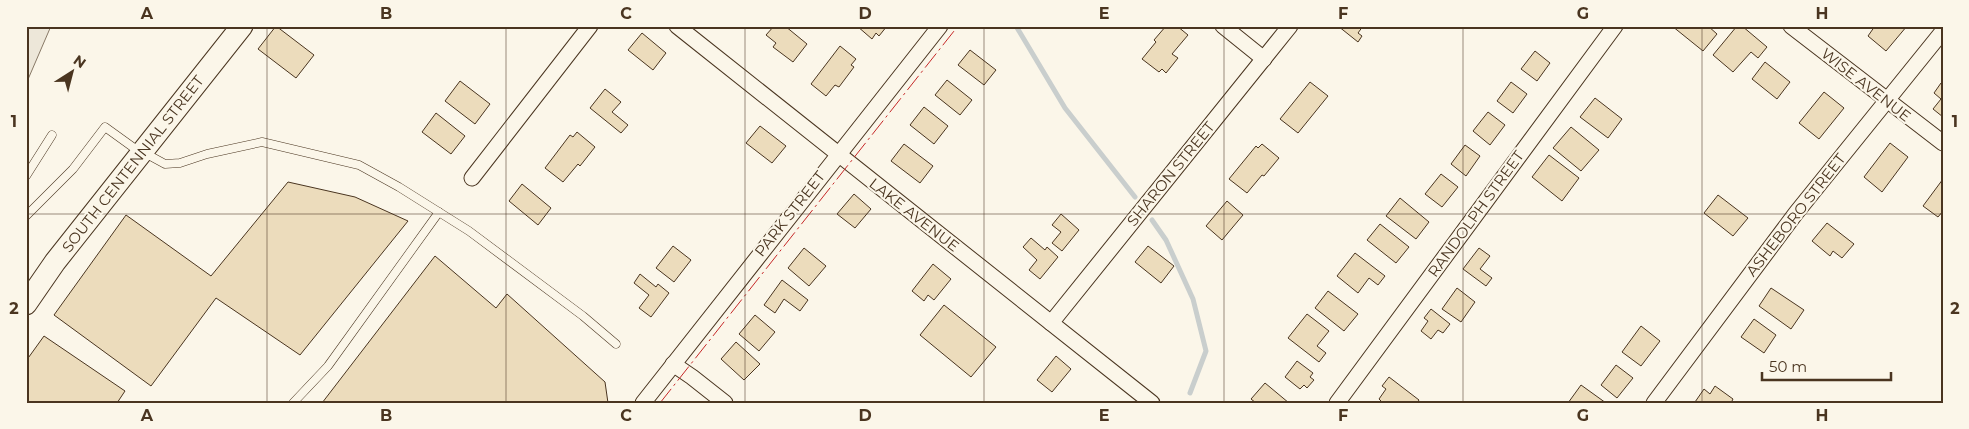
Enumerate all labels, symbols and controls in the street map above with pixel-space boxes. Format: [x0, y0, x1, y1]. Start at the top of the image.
text: A [140, 4, 154, 23]
text: B [380, 4, 392, 23]
text: C [620, 4, 632, 23]
text: D [858, 4, 872, 23]
text: E [1099, 4, 1109, 23]
text: F [1338, 4, 1348, 23]
text: G [1577, 4, 1589, 23]
text: H [1816, 4, 1828, 23]
street label: WISE AVENUE [1818, 44, 1915, 126]
north arrow [48, 48, 98, 98]
text: N [70, 51, 90, 72]
street label: SOUTH CENTENNIAL STREET [58, 71, 208, 256]
text: 1 [11, 112, 17, 131]
text: 1 [1952, 112, 1958, 131]
street label: SHARON STREET [1123, 117, 1219, 230]
street label: RANDOLPH STREET [1423, 146, 1528, 281]
street label: ASHEBORO STREET [1742, 149, 1850, 280]
street label: PARK STREET [750, 167, 829, 260]
street label: LAKE AVENUE [866, 174, 963, 256]
text: 2 [9, 299, 19, 318]
text: 2 [1950, 299, 1960, 318]
scale bar [1762, 349, 1890, 381]
text: 50 m [1769, 357, 1807, 376]
text: A [140, 406, 154, 425]
text: B [380, 406, 392, 425]
text: C [620, 406, 632, 425]
text: D [858, 406, 872, 425]
text: E [1099, 406, 1109, 425]
text: F [1338, 406, 1348, 425]
text: G [1577, 406, 1589, 425]
text: H [1816, 406, 1828, 425]

